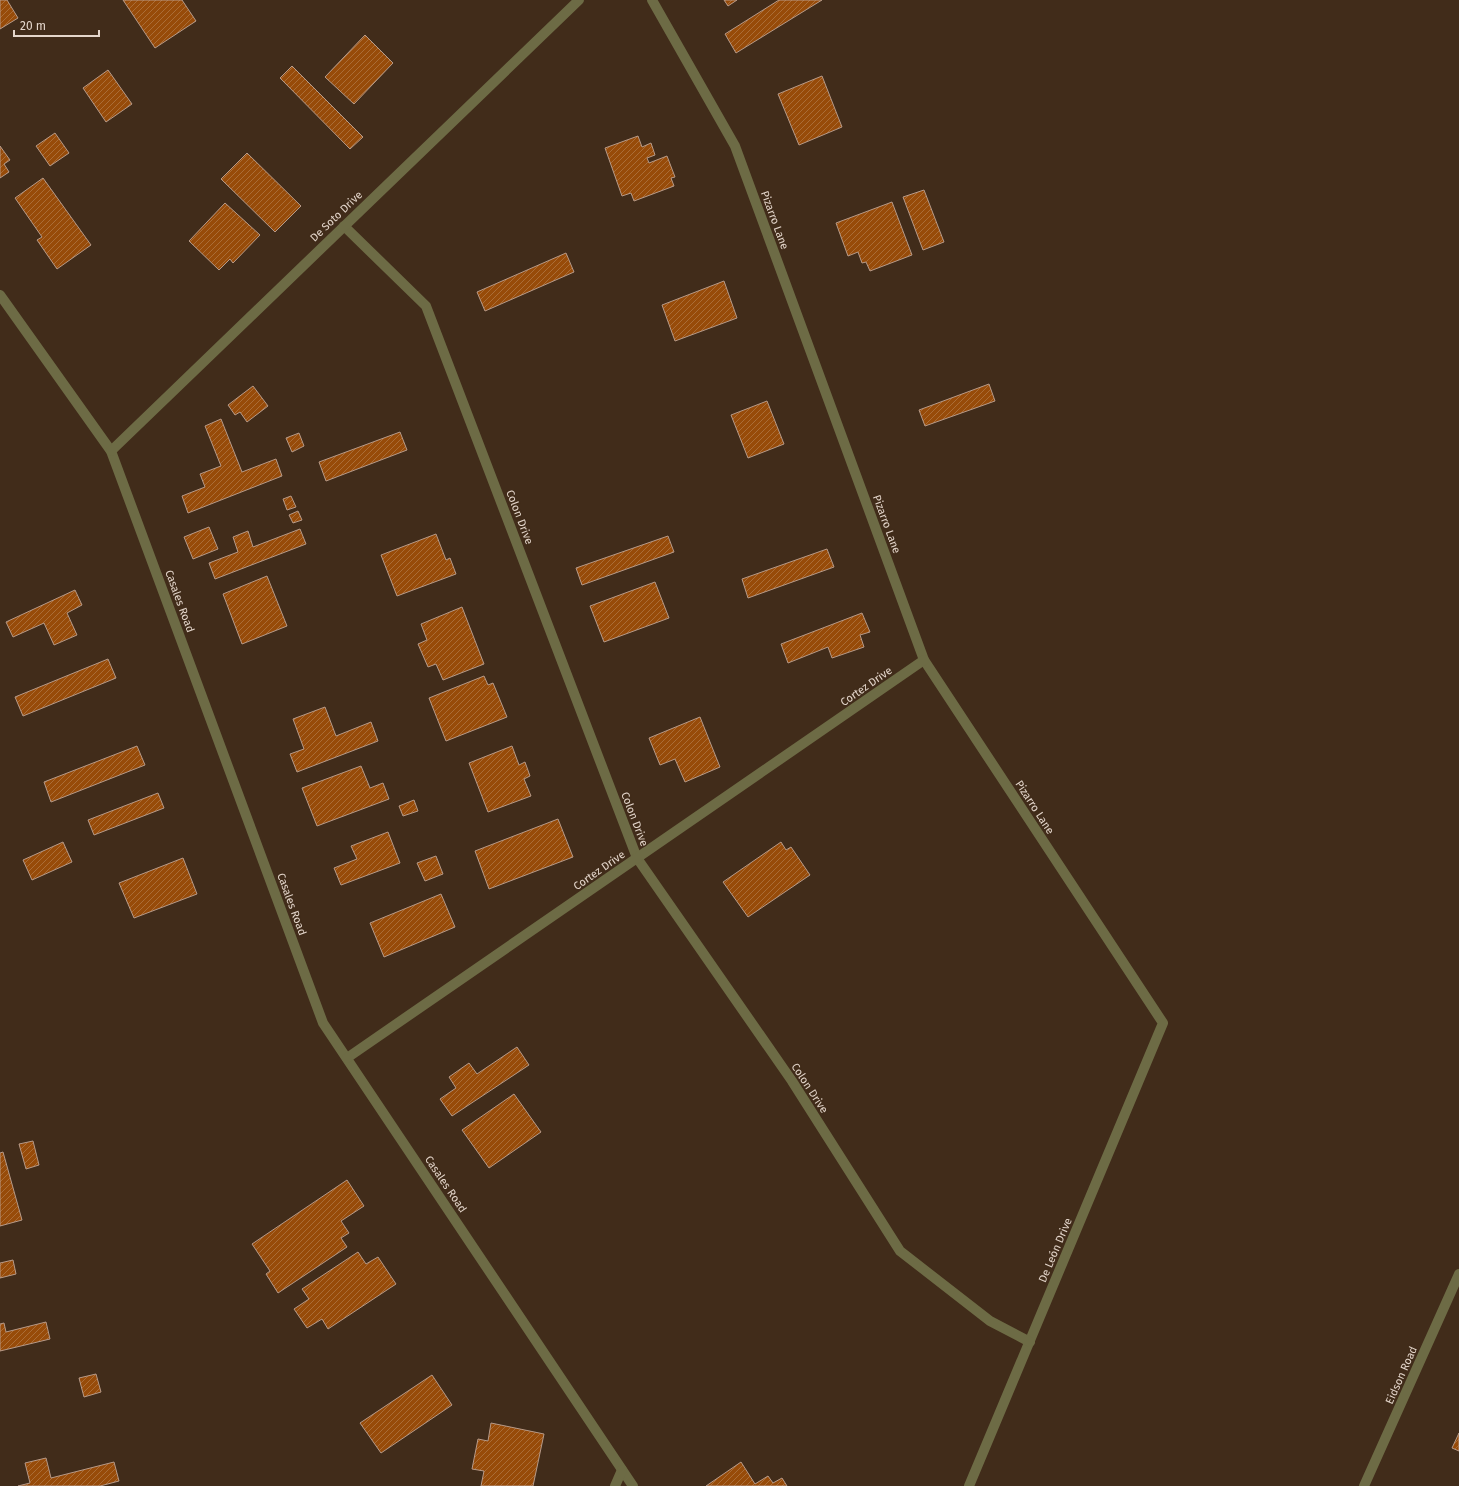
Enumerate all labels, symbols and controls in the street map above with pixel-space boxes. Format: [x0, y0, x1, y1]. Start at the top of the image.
scale bar [14, 12, 99, 38]
text: 20 m [20, 19, 46, 33]
street label: De Soto Drive [308, 188, 365, 244]
street label: Pizarro Lane [758, 189, 791, 251]
street label: Colon Drive [503, 488, 536, 546]
street label: Pizarro Lane [870, 493, 903, 555]
street label: Casales Road [162, 568, 197, 634]
street label: Cortez Drive [838, 664, 895, 709]
street label: Pizarro Lane [1012, 778, 1057, 837]
street label: Colon Drive [618, 790, 651, 848]
street label: Cortez Drive [571, 848, 628, 893]
street label: Casales Road [274, 871, 309, 937]
street label: Colon Drive [789, 1061, 831, 1116]
street label: Casales Road [422, 1154, 469, 1215]
street label: De León Drive [1036, 1216, 1075, 1284]
street label: Eidson Road [1383, 1344, 1420, 1406]

